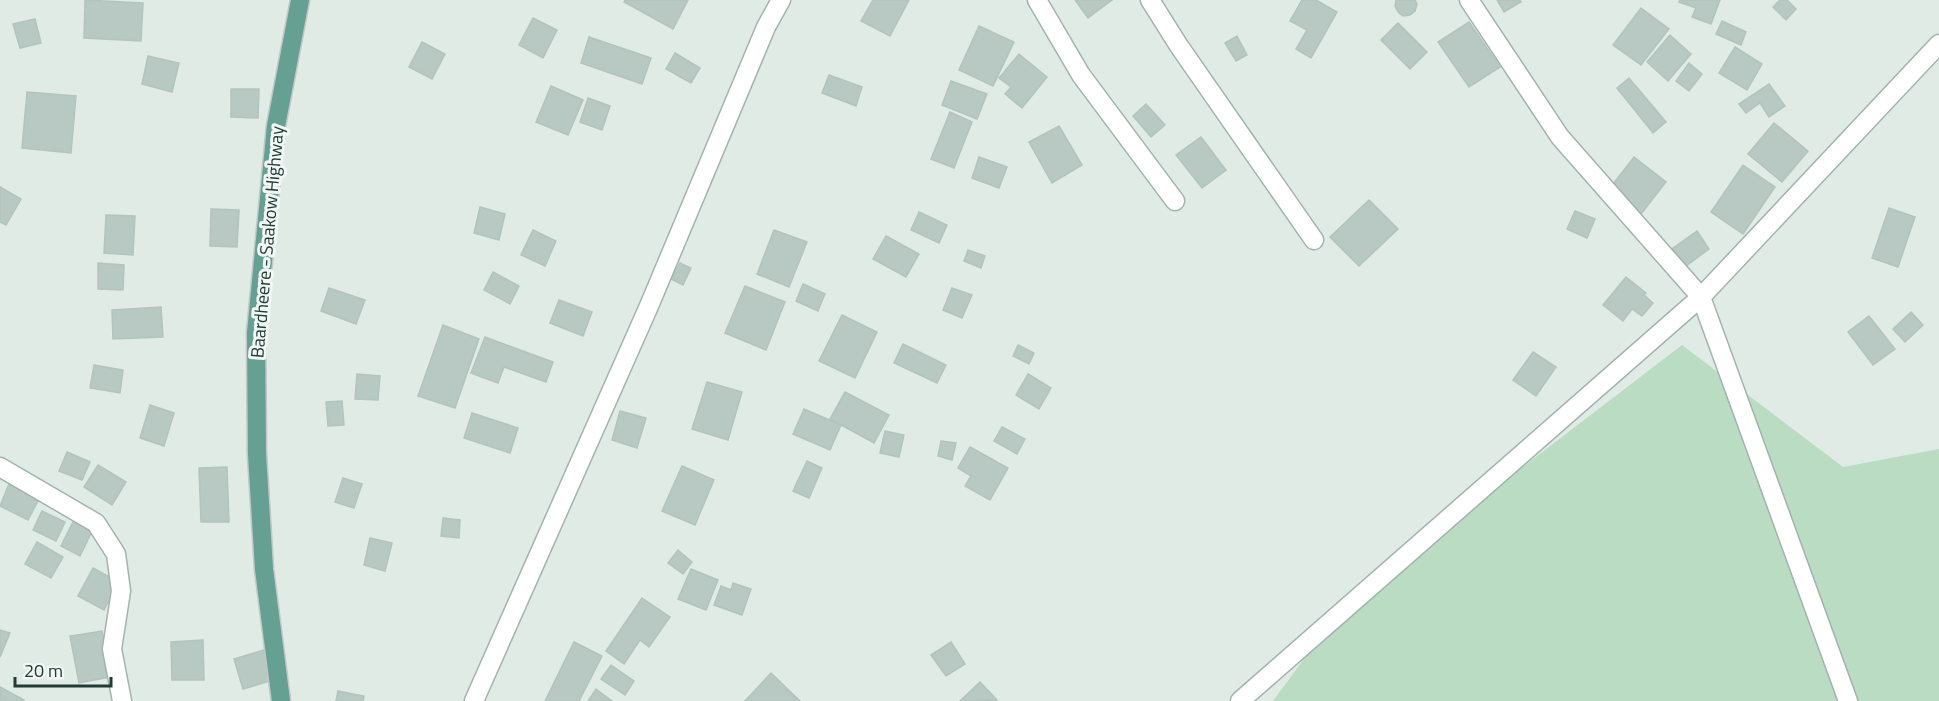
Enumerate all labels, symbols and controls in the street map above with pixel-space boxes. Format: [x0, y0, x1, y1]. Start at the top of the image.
street label: Baardheere - Saakow Highway [243, 125, 291, 359]
scale bar [15, 650, 111, 688]
text: 20 m [24, 657, 63, 684]

